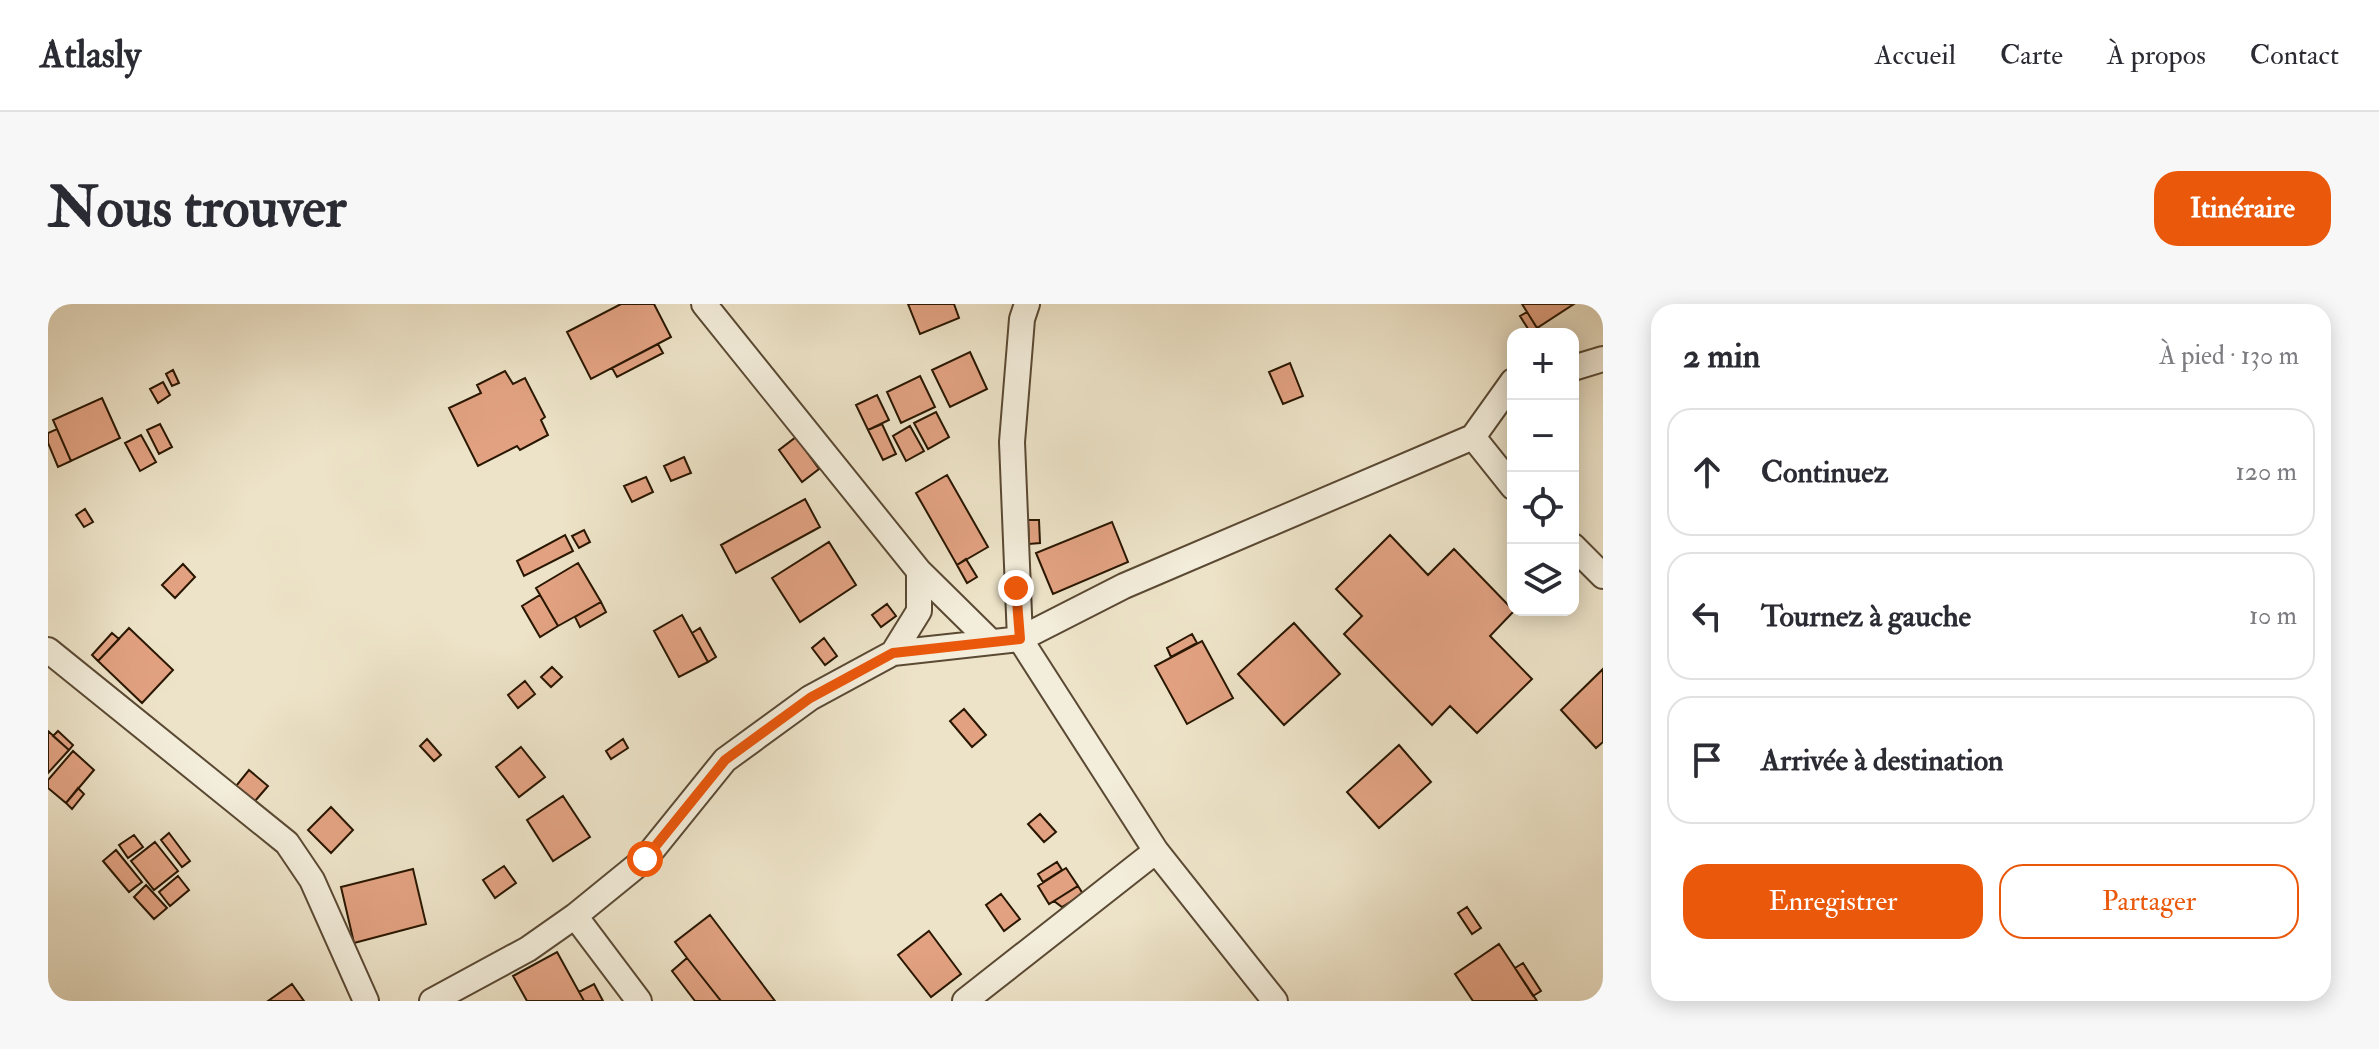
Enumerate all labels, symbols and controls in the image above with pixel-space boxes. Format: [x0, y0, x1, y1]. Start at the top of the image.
text: Atlasly [40, 31, 141, 79]
text: Accueil [1875, 38, 1956, 73]
text: Carte [2000, 38, 2063, 73]
text: À propos [2107, 38, 2206, 73]
text: Contact [2250, 38, 2339, 73]
button: Itinéraire [2154, 171, 2331, 246]
text: Nous trouver [48, 173, 346, 244]
map controls [1507, 328, 1579, 616]
button: + [1507, 328, 1579, 400]
text: 2 min [1683, 335, 1760, 378]
text: À pied · 130 m [2159, 340, 2299, 372]
button: − [1507, 400, 1579, 472]
icon: ahead [1685, 450, 1729, 494]
text: Continuez [1761, 454, 1888, 491]
text: 120 m [2236, 456, 2297, 488]
button: locate [1507, 472, 1579, 544]
button: layers [1507, 544, 1579, 616]
route end [998, 570, 1034, 606]
icon: left [1685, 594, 1729, 638]
text: Tournez à gauche [1761, 598, 1971, 635]
text: 10 m [2249, 600, 2297, 632]
icon: arrive [1685, 738, 1729, 782]
text: Arrivée à destination [1761, 742, 2004, 779]
route start [627, 841, 663, 877]
button: Enregistrer [1683, 864, 1983, 939]
button: Partager [1999, 864, 2299, 939]

